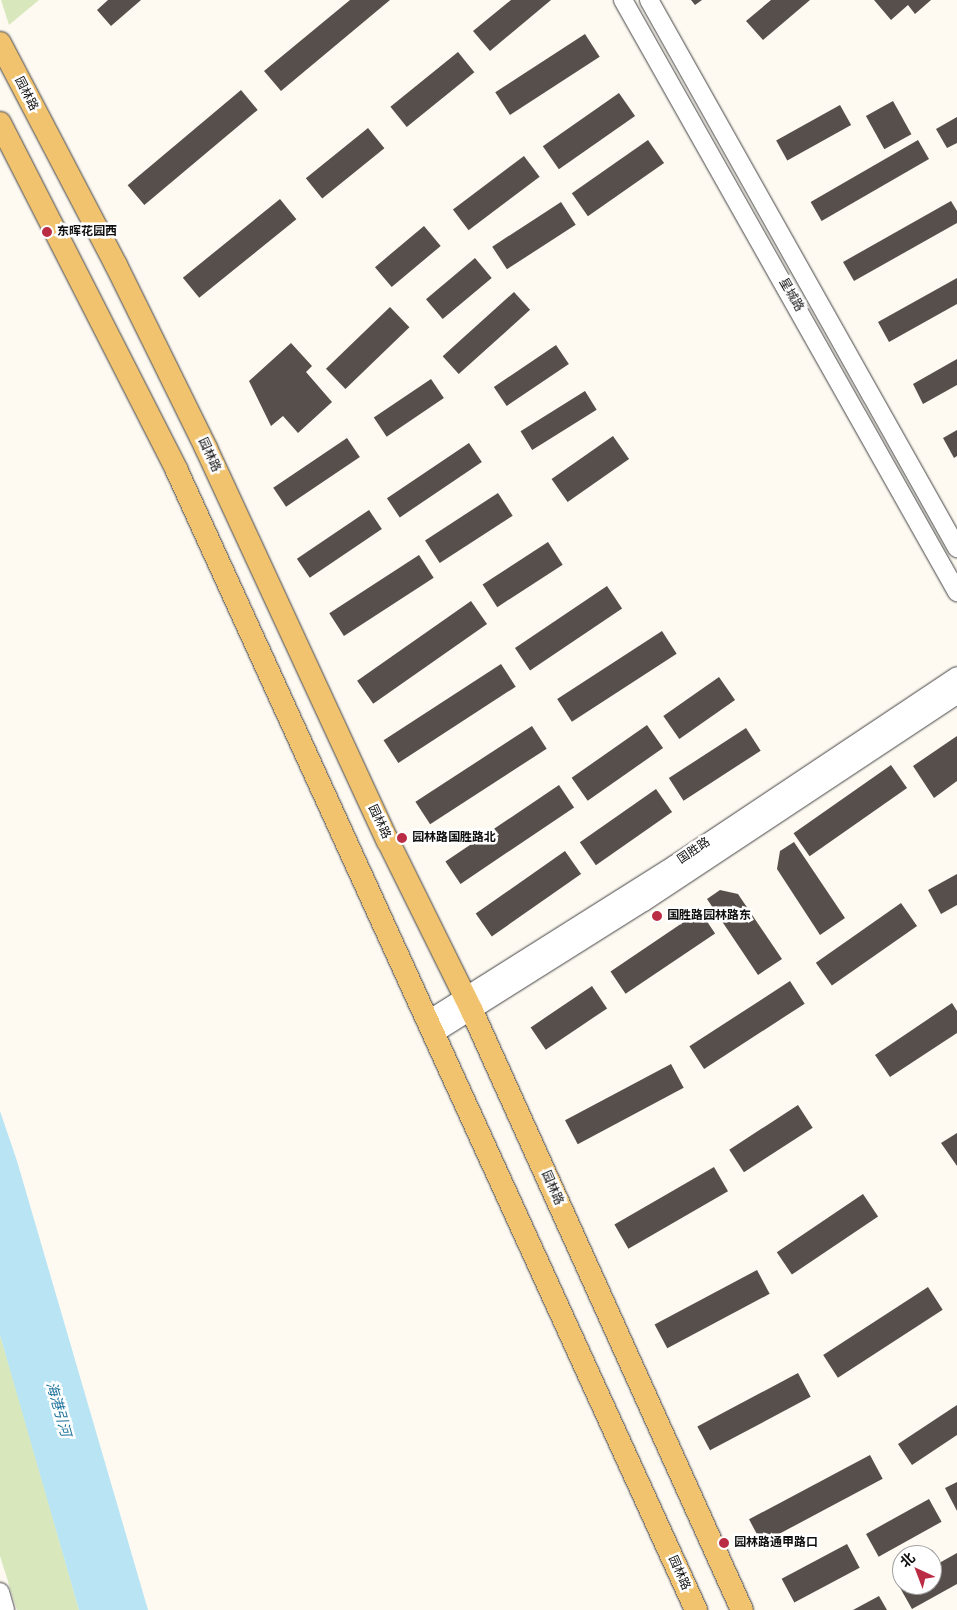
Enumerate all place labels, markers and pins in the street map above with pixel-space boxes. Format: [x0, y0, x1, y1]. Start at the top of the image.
place label: 东晖花园西 [57, 225, 117, 239]
marker: 东晖花园西 [41, 226, 53, 238]
place label: 园林路国胜路北 [412, 831, 496, 845]
marker: 园林路国胜路北 [396, 832, 408, 844]
place label: 国胜路园林路东 [667, 909, 751, 923]
marker: 国胜路园林路东 [651, 910, 663, 922]
place label: 园林路通甲路口 [734, 1536, 818, 1550]
marker: 园林路通甲路口 [718, 1537, 730, 1549]

